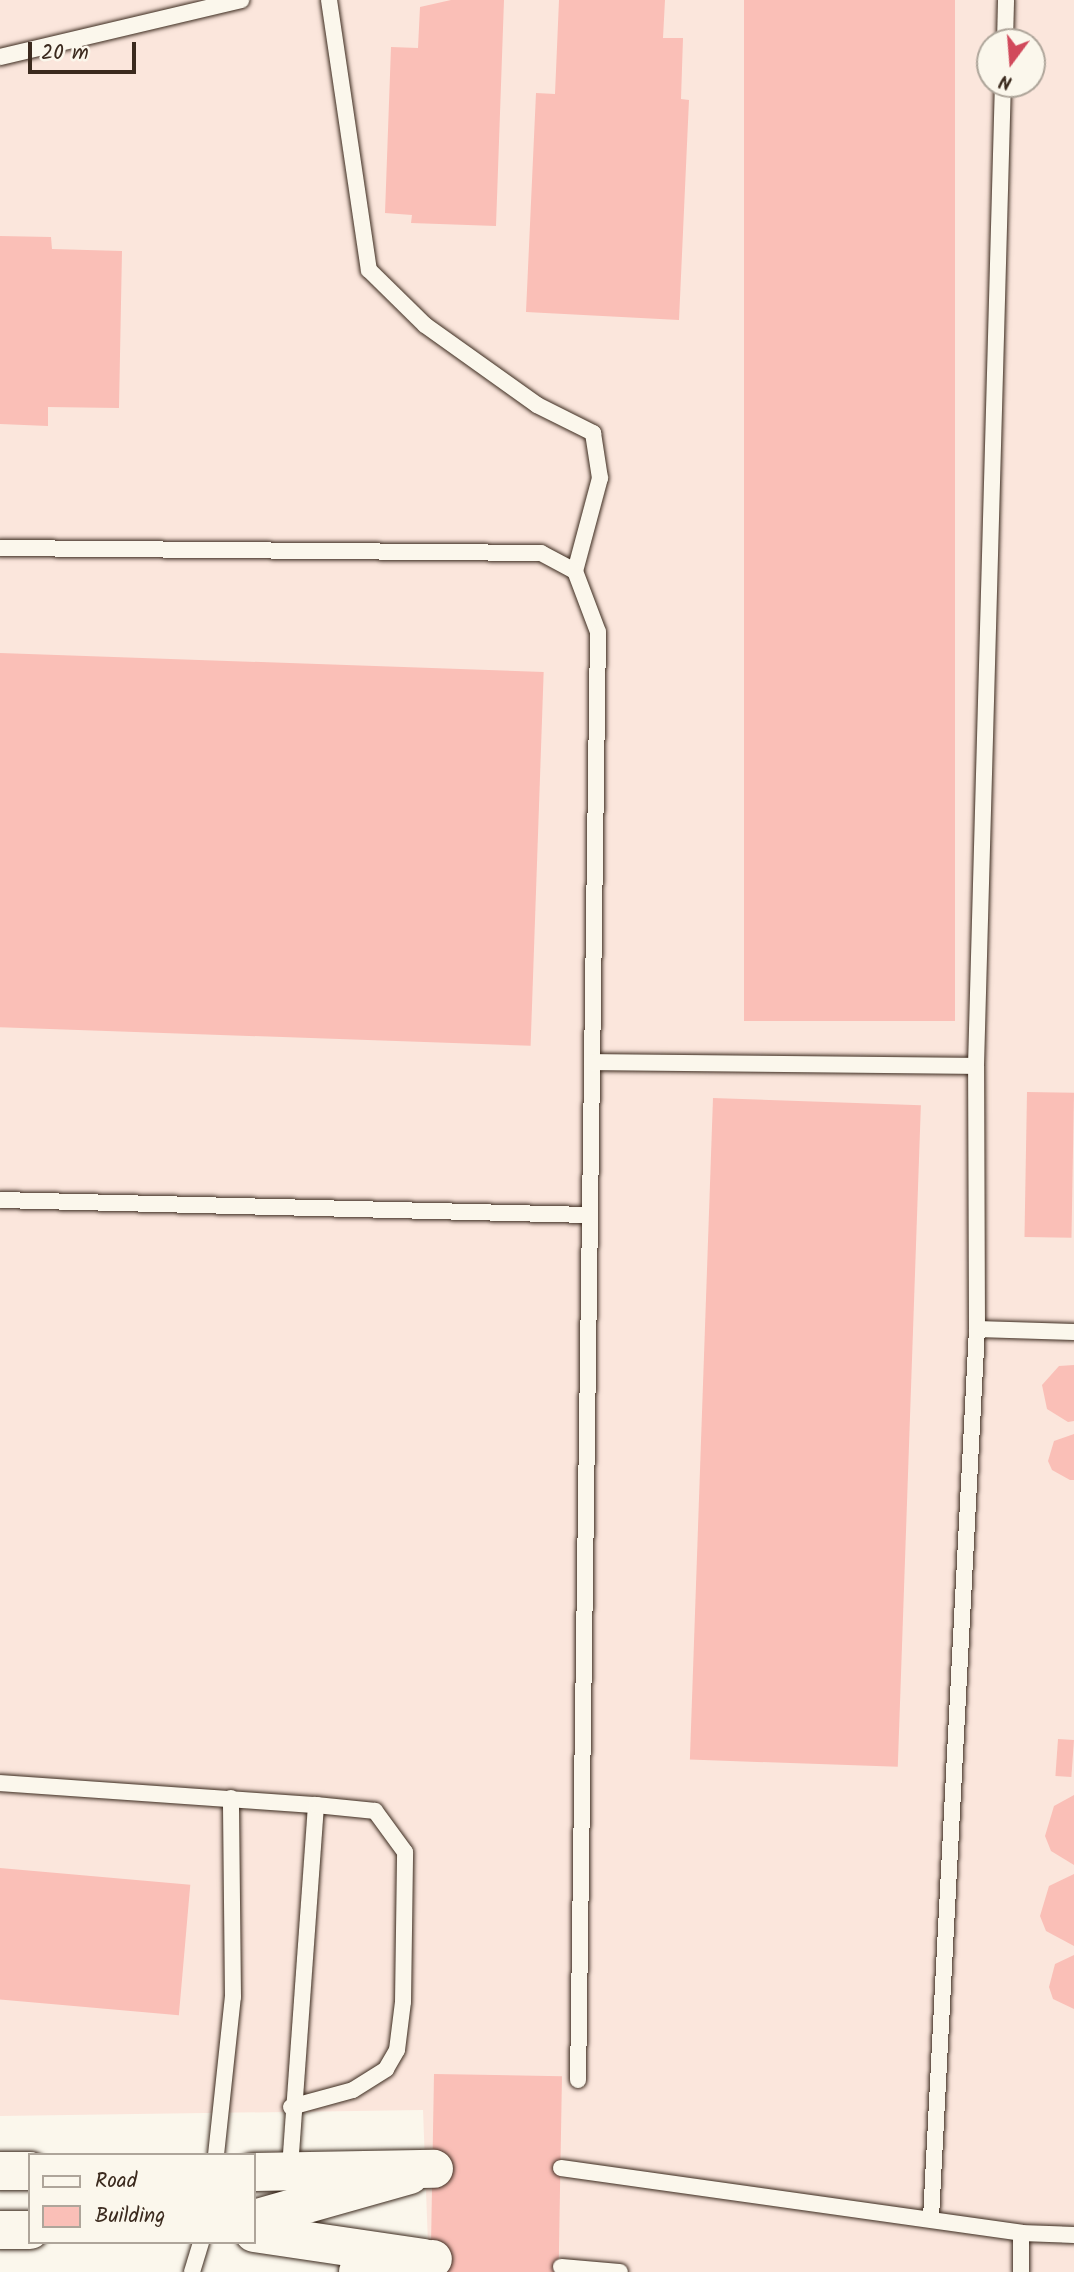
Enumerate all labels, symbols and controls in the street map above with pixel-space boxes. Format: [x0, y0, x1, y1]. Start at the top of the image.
scale bar [32, 28, 140, 72]
north arrow [976, 28, 1046, 98]
text: 20 m [41, 37, 89, 70]
text: N [996, 65, 1016, 97]
legend [28, 2153, 256, 2244]
text: Road [95, 2165, 137, 2198]
text: Building [95, 2200, 165, 2233]

